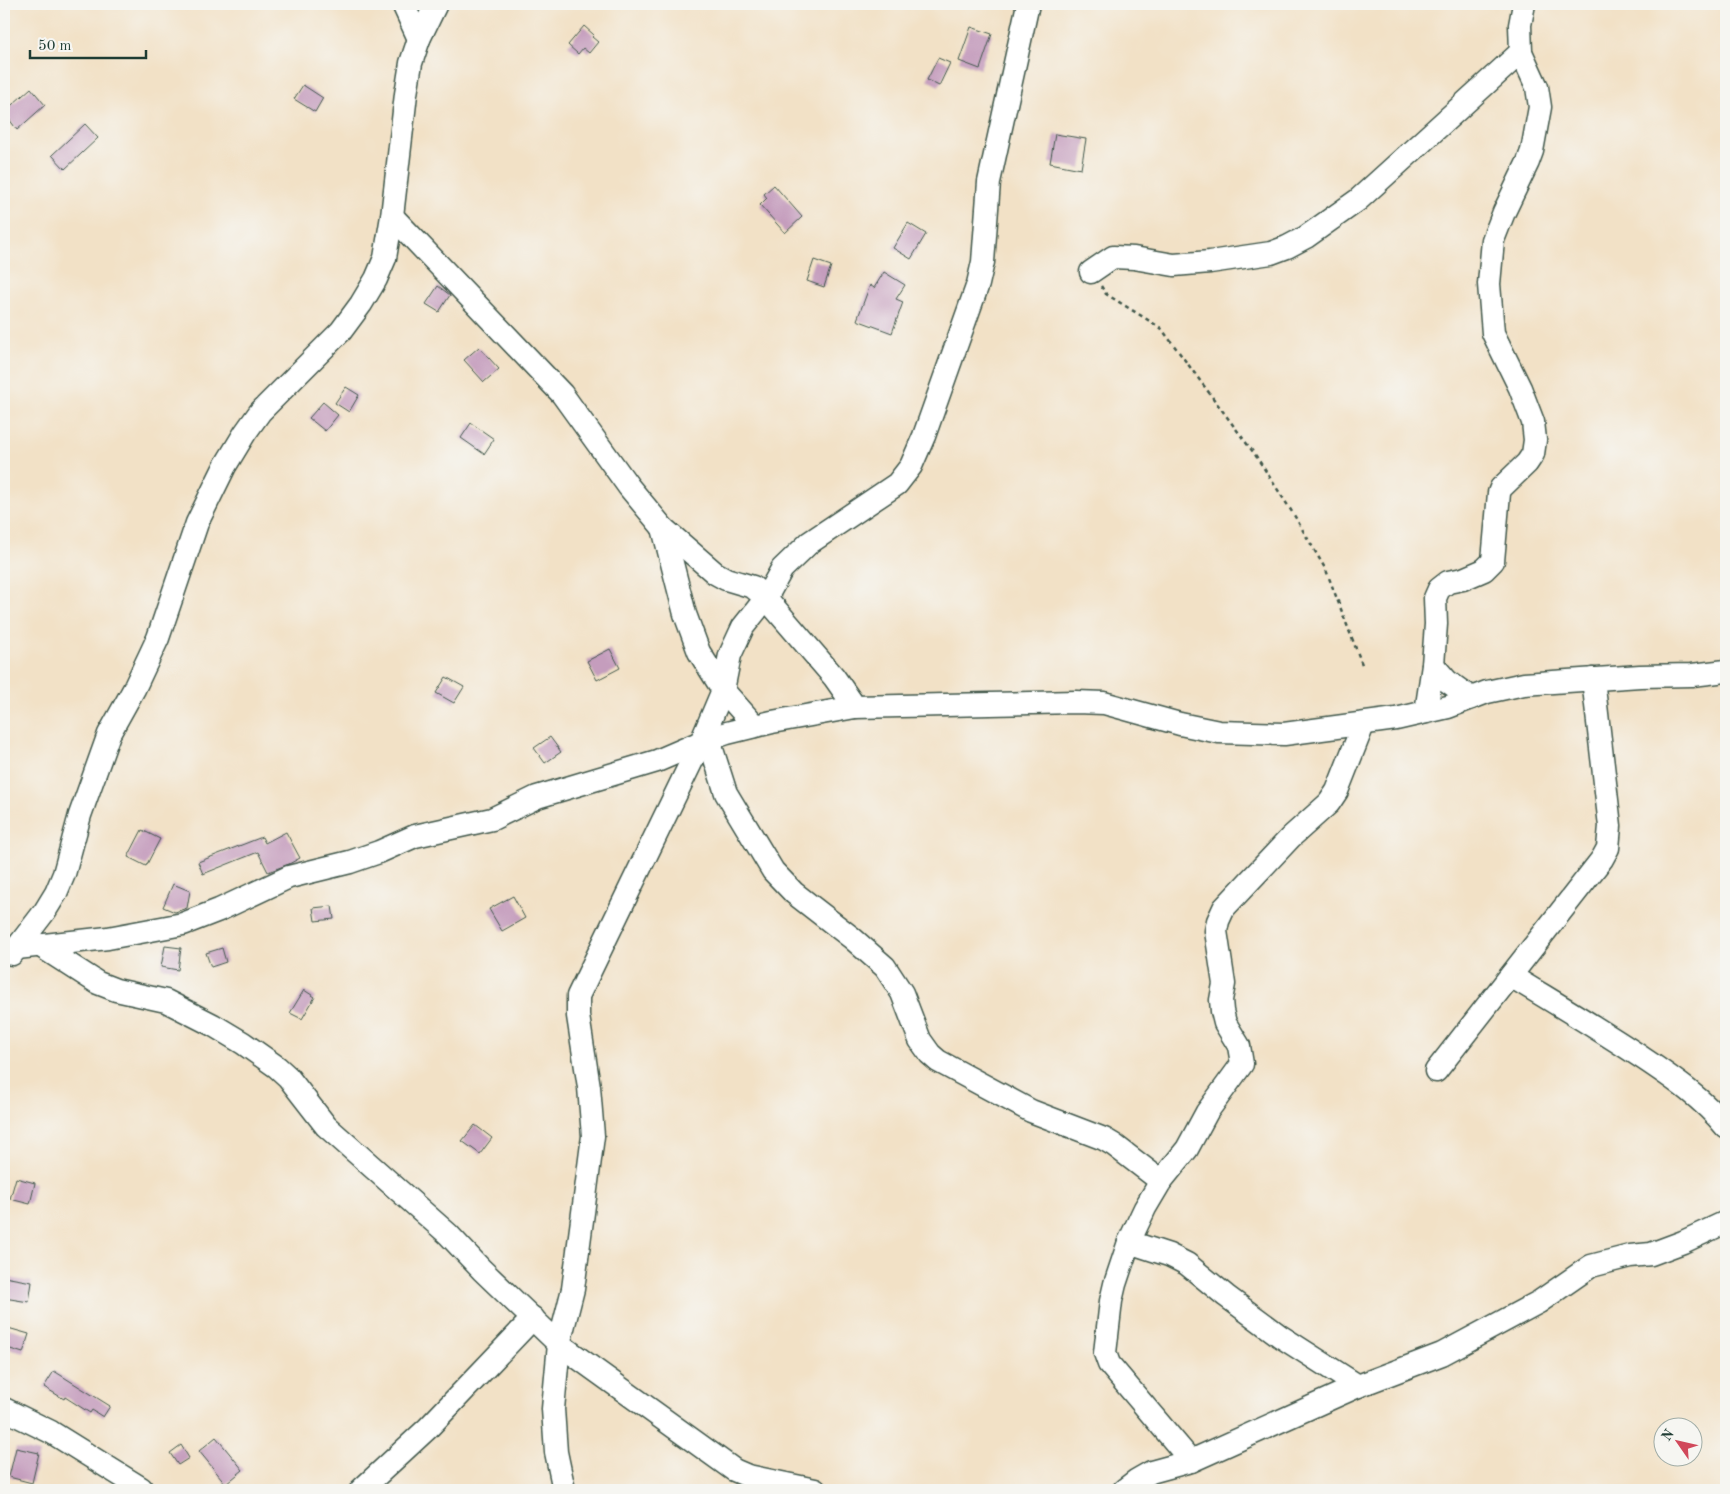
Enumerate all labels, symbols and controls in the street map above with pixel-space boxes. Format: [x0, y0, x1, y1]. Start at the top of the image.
scale bar [30, 28, 146, 60]
text: 50 m [38, 39, 72, 54]
north arrow [1652, 1416, 1702, 1466]
text: N [1659, 1427, 1677, 1444]

